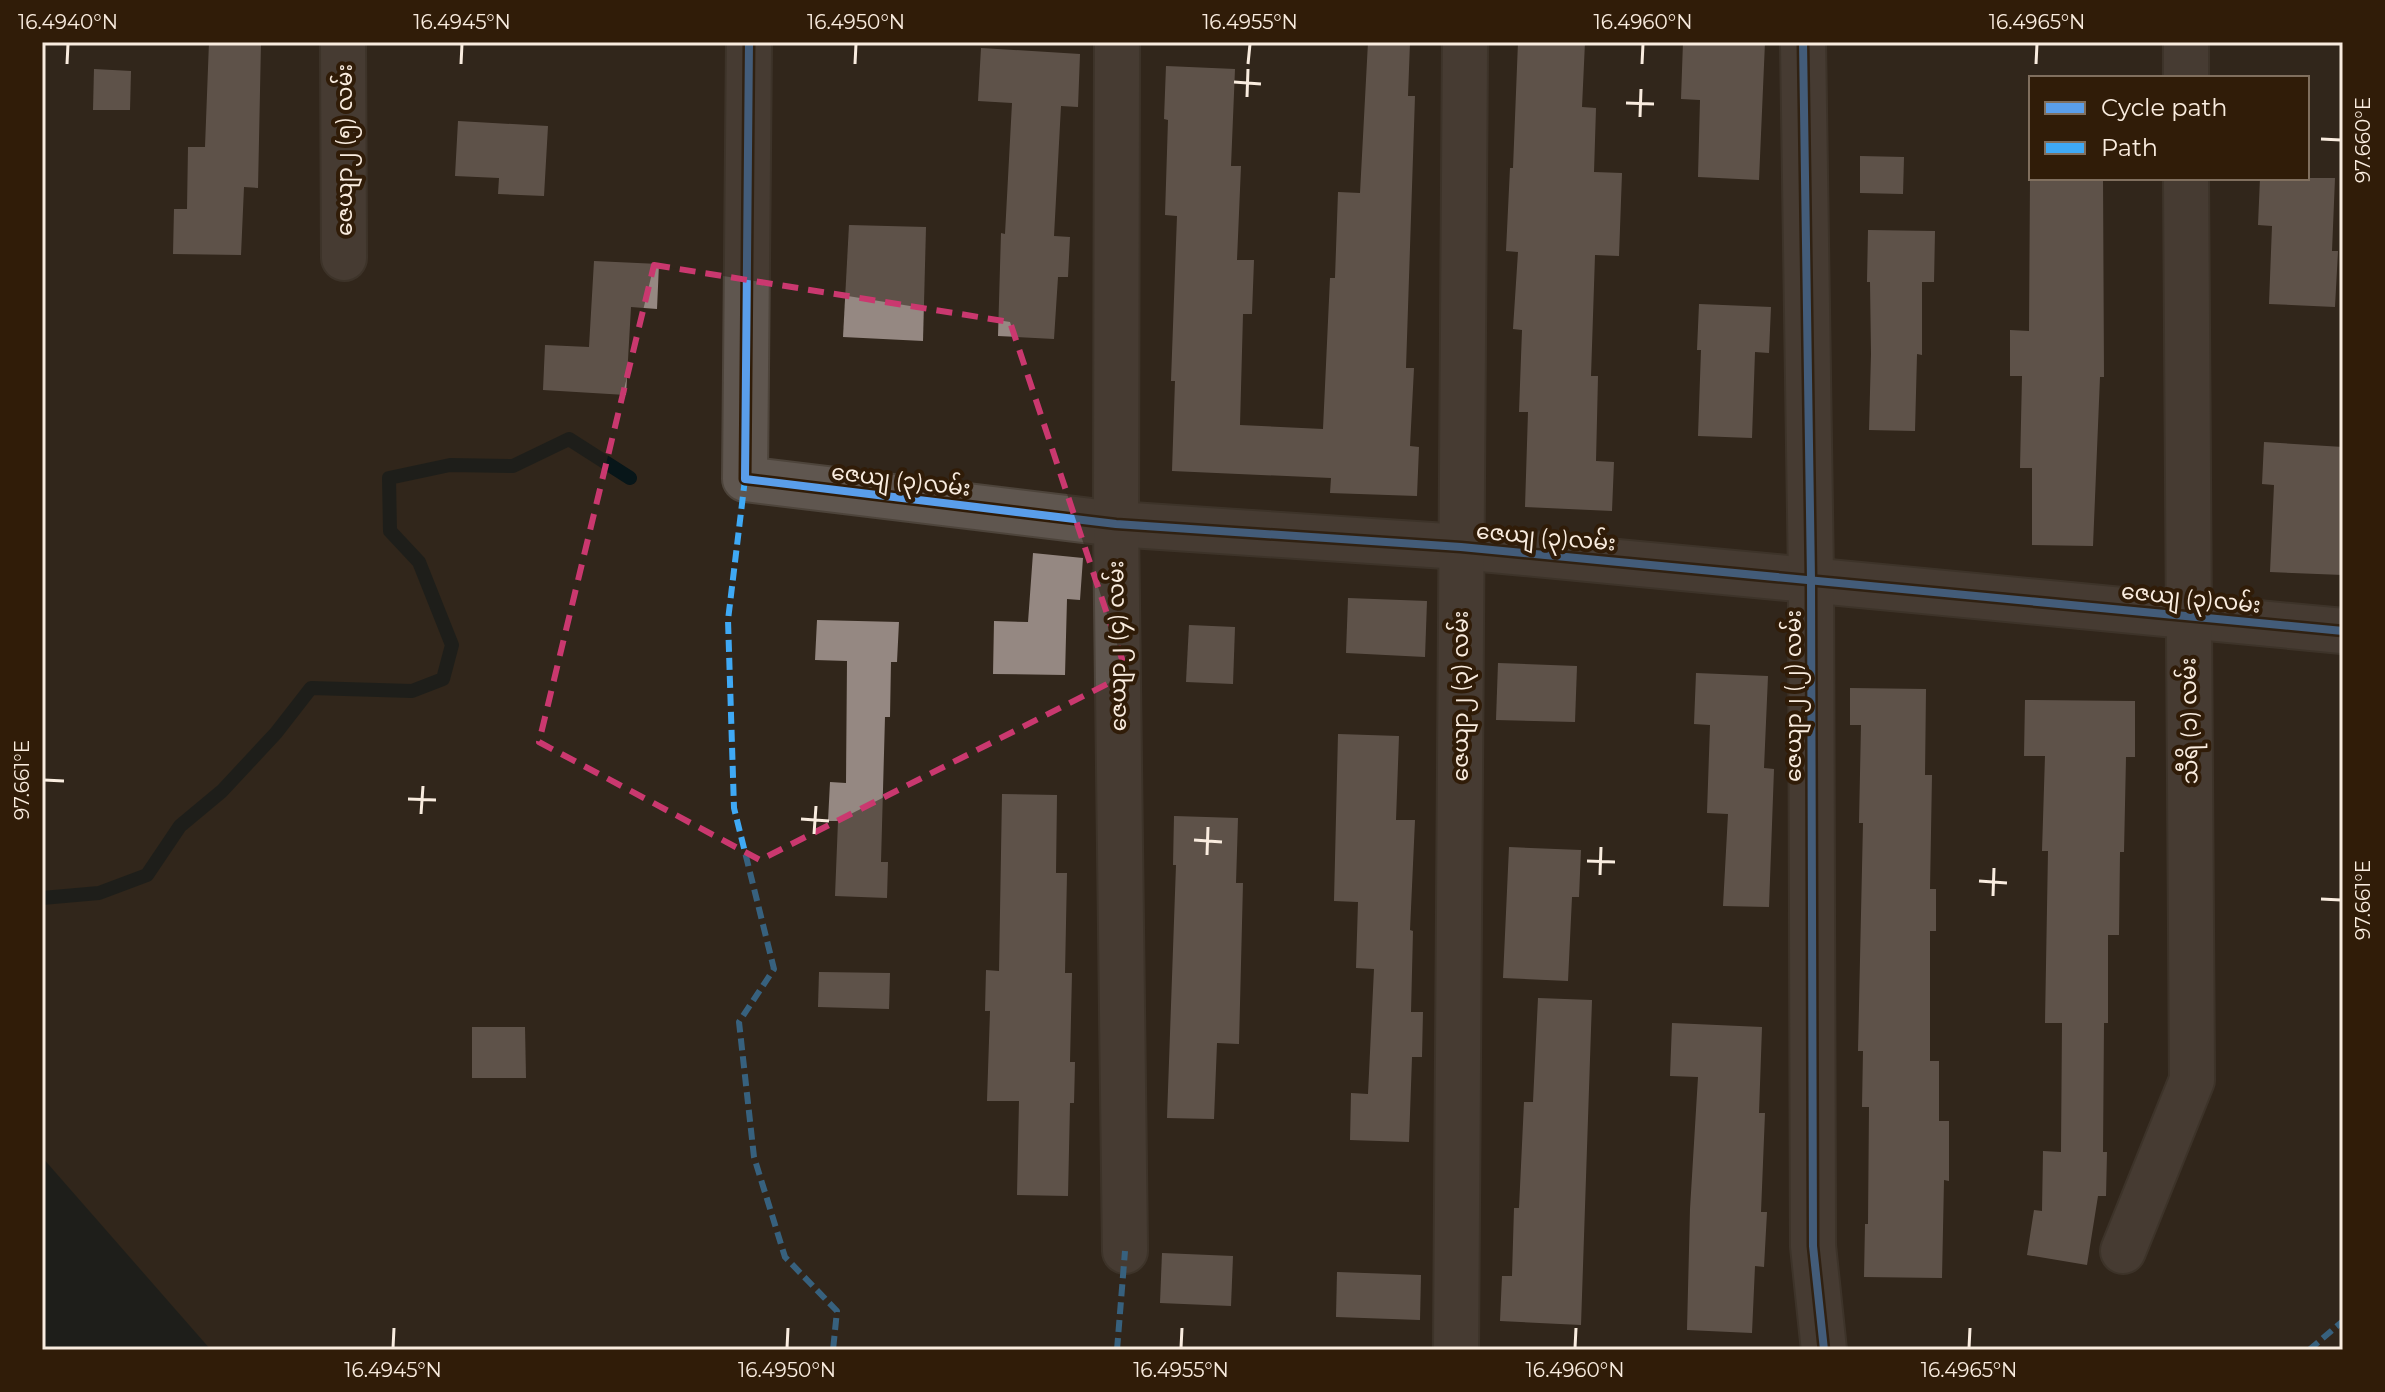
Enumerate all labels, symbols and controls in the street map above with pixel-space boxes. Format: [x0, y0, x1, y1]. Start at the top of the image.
text: 16.4940°N [18, 10, 118, 34]
text: 16.4945°N [413, 10, 511, 34]
text: 16.4950°N [807, 10, 905, 34]
text: 16.4955°N [1202, 10, 1298, 34]
text: 16.4960°N [1594, 10, 1692, 34]
text: 16.4965°N [1989, 10, 2085, 34]
street label: ဇေယျာ၂ (၅) လမ်း [329, 64, 363, 236]
legend [2029, 76, 2309, 180]
text: Cycle path [2101, 93, 2228, 122]
text: 97.660°E [2351, 97, 2375, 183]
text: Path [2101, 133, 2158, 162]
street label: ဇေယျ (၃)လမ်း [829, 456, 972, 507]
street label: ဇေယျ (၃)လမ်း [1475, 515, 1617, 562]
street label: ဇေယျာ၂ (၄) လမ်း [1100, 560, 1137, 732]
street label: ဇေယျ (၃)လမ်း [2119, 575, 2262, 624]
street label: ဇေယျာ၂ (၂) လမ်း [1778, 610, 1812, 782]
street label: ဇေယျာ၂ (၃) လမ်း [1445, 611, 1479, 781]
street label: သီရိ (၁) လမ်း [2172, 657, 2208, 785]
text: 97.661°E [10, 740, 34, 820]
text: 97.661°E [2351, 860, 2375, 940]
text: 16.4945°N [344, 1358, 442, 1382]
text: 16.4950°N [738, 1358, 836, 1382]
text: 16.4955°N [1133, 1358, 1229, 1382]
text: 16.4960°N [1526, 1358, 1624, 1382]
text: 16.4965°N [1921, 1358, 2017, 1382]

